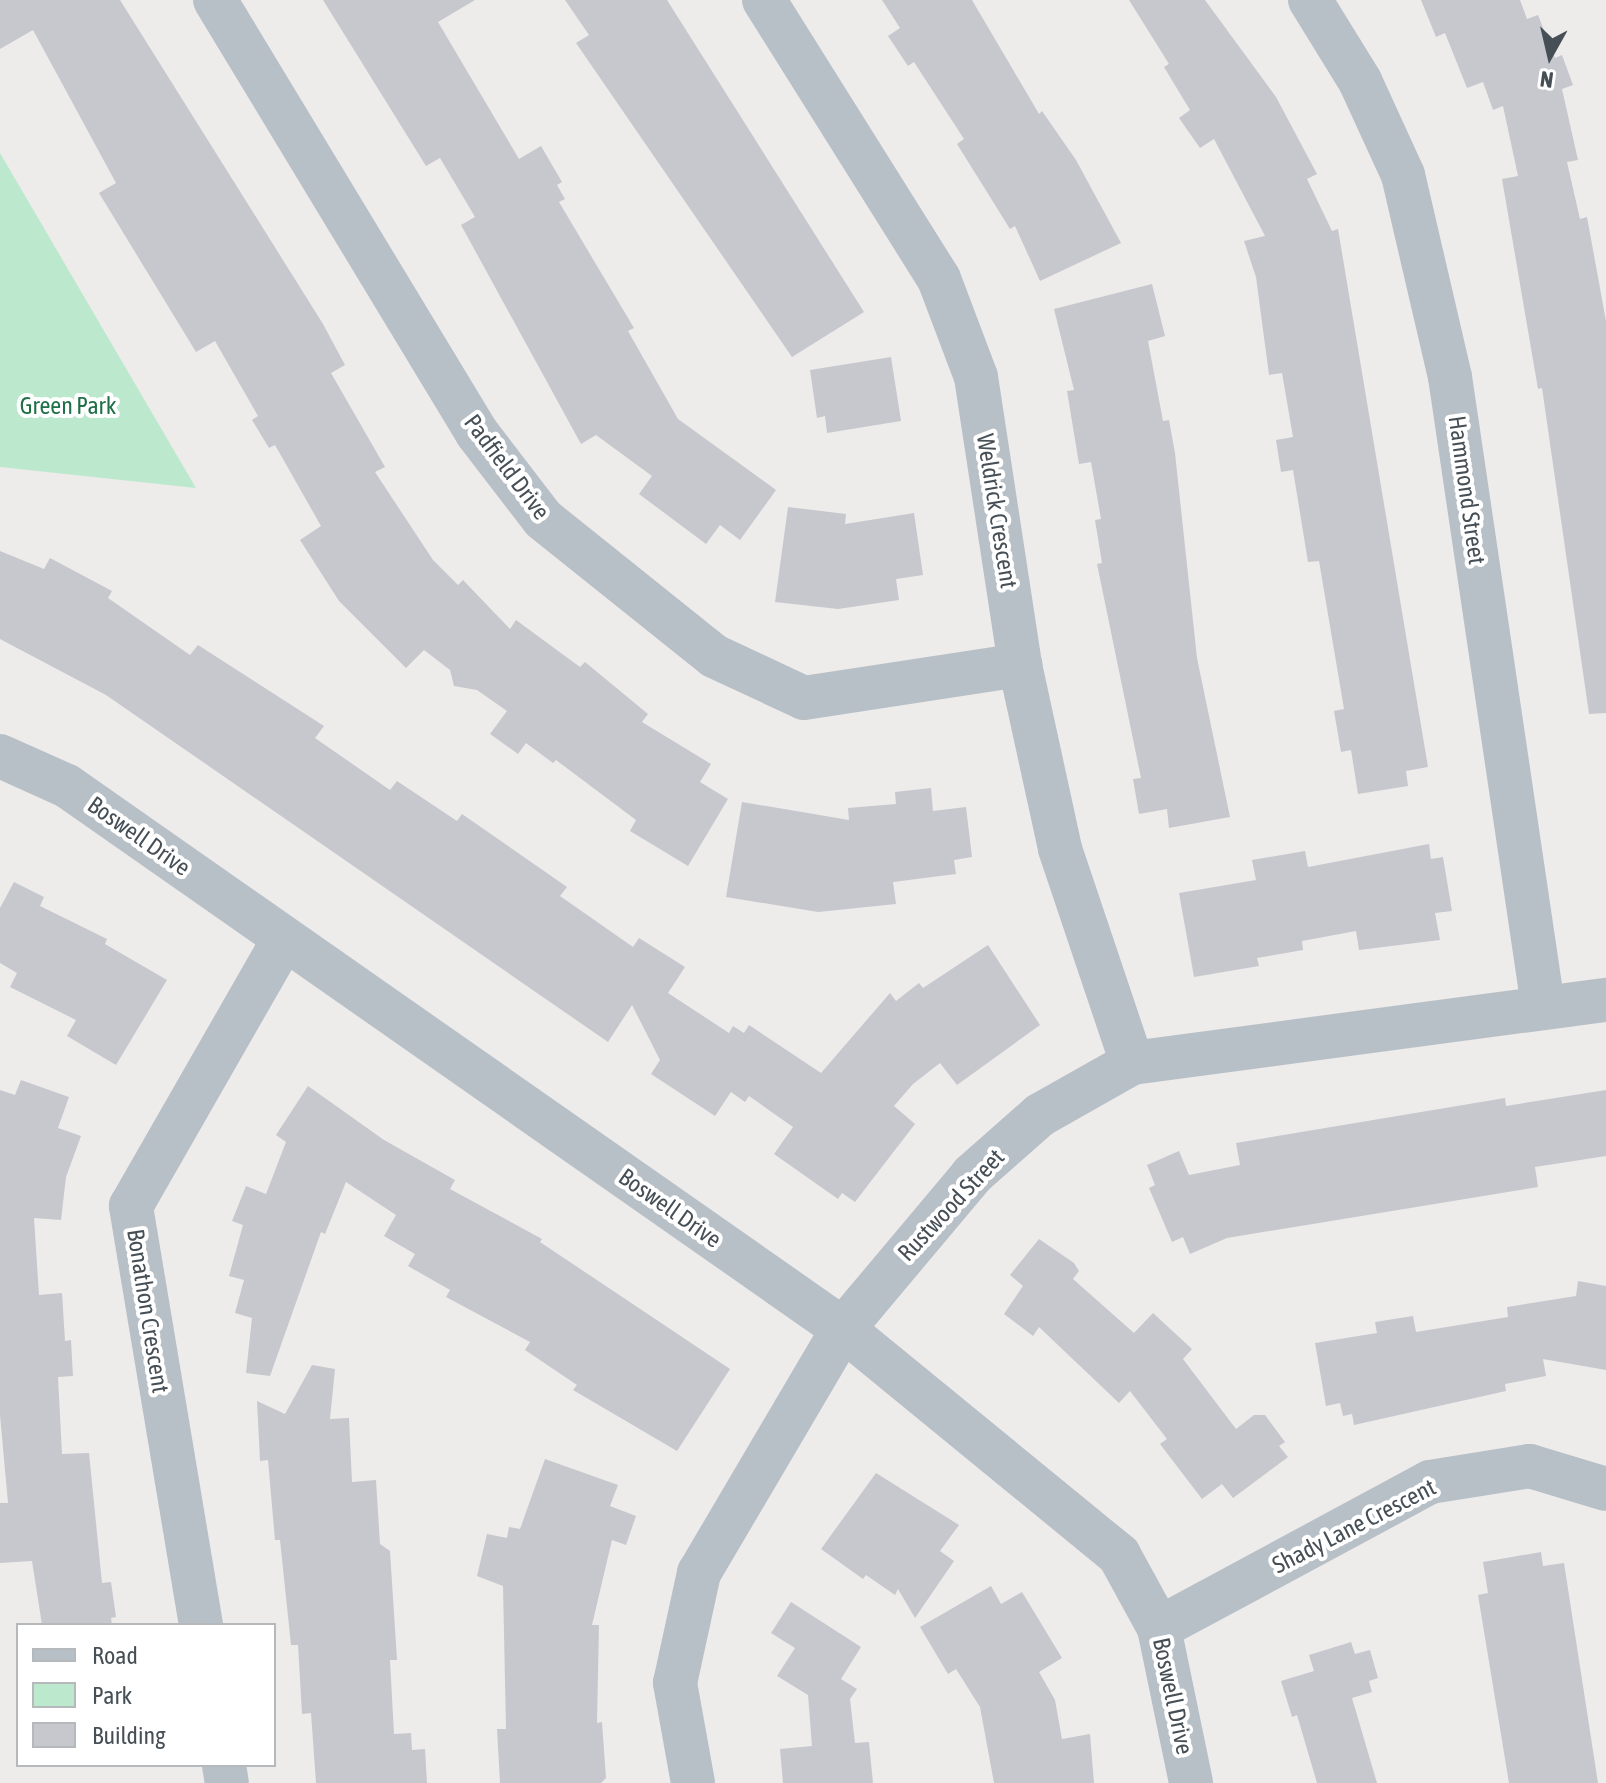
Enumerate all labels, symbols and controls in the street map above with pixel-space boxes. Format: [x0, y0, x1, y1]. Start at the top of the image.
north arrow [1510, 16, 1590, 96]
text: N [1538, 66, 1555, 94]
park label: Green Park [20, 392, 116, 420]
street label: Padfield Drive [458, 409, 556, 525]
street label: Hammond Street [1442, 414, 1492, 566]
street label: Weldrick Crescent [971, 432, 1023, 590]
street label: Boswell Drive [82, 790, 196, 882]
street label: Rustwood Street [892, 1143, 1010, 1267]
street label: Boswell Drive [613, 1162, 727, 1254]
street label: Bonathon Crescent [121, 1227, 175, 1395]
street label: Shady Lane Crescent [1268, 1472, 1440, 1580]
legend [16, 1623, 276, 1767]
street label: Boswell Drive [1147, 1635, 1199, 1757]
text: Road [92, 1642, 138, 1669]
text: Park [92, 1682, 132, 1709]
text: Building [92, 1722, 165, 1749]

